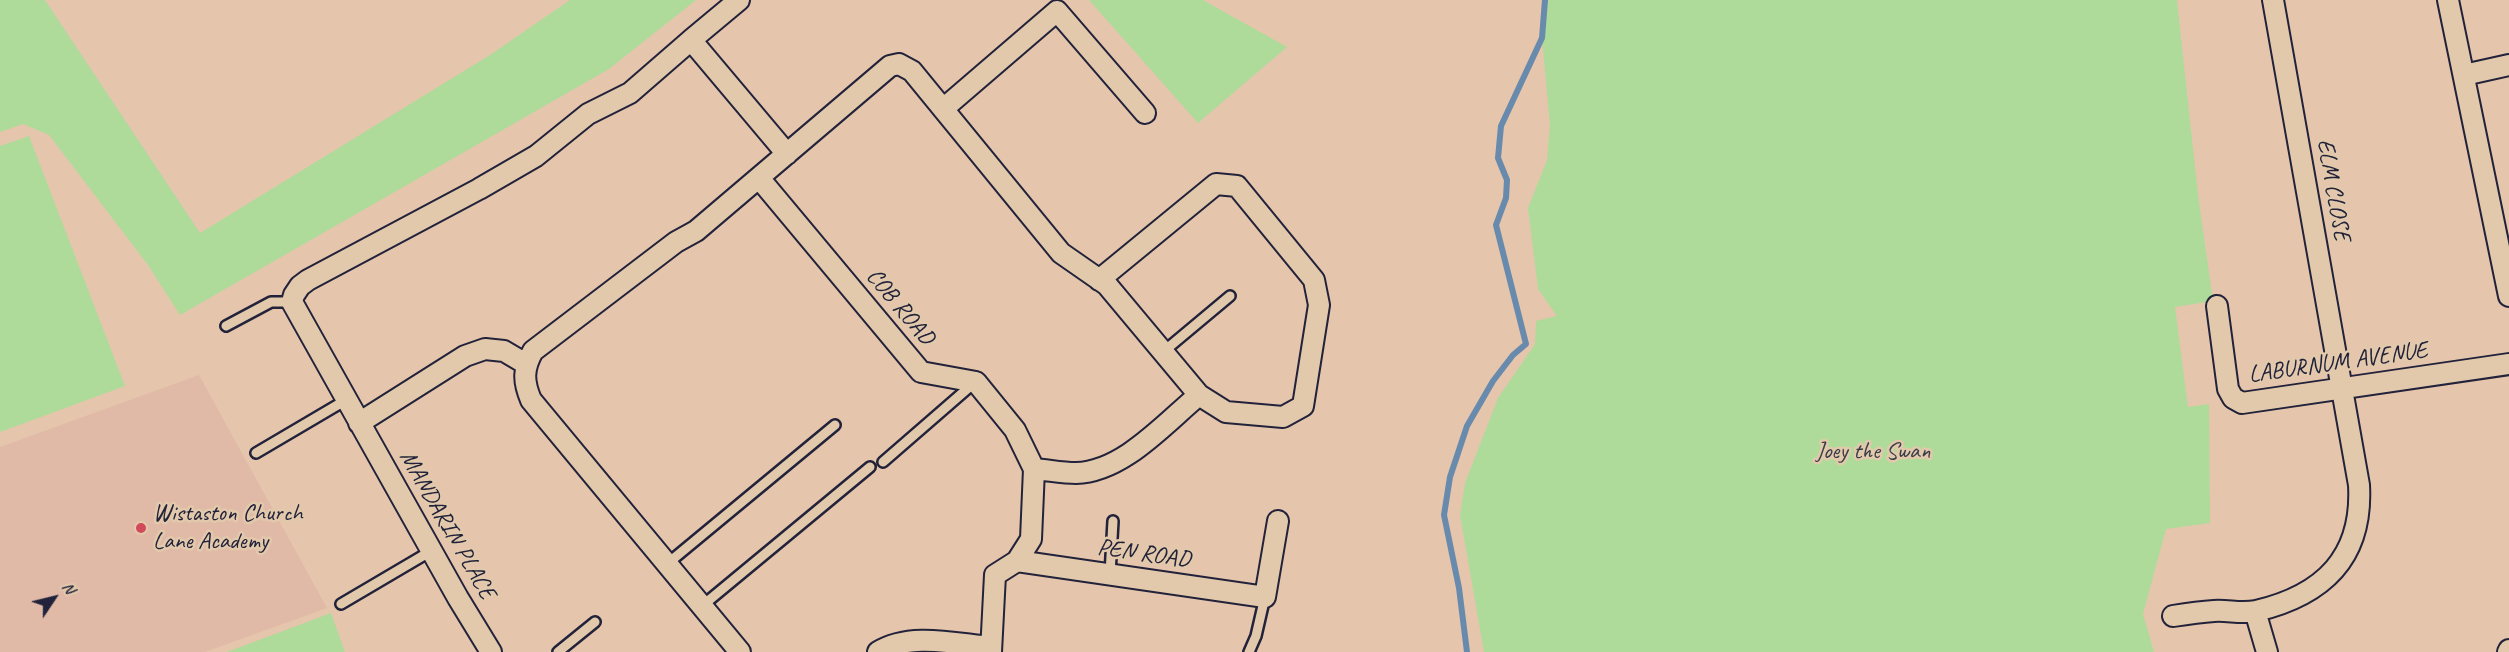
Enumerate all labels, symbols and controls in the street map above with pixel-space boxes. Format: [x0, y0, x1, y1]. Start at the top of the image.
street label: ELM CLOSE [2310, 137, 2356, 243]
street label: COB ROAD [860, 263, 940, 351]
street label: LABURNUM AVENUE [2247, 336, 2429, 390]
park label: Joey the Swan [1816, 438, 1930, 466]
street label: MANDARIN PLACE [393, 445, 501, 605]
place label: Wistaston Church Lane Academy [153, 500, 303, 556]
marker: Wistaston Church Lane Academy [134, 521, 148, 535]
street label: PEN ROAD [1096, 533, 1192, 575]
north arrow [24, 568, 84, 628]
text: N [58, 578, 80, 597]

